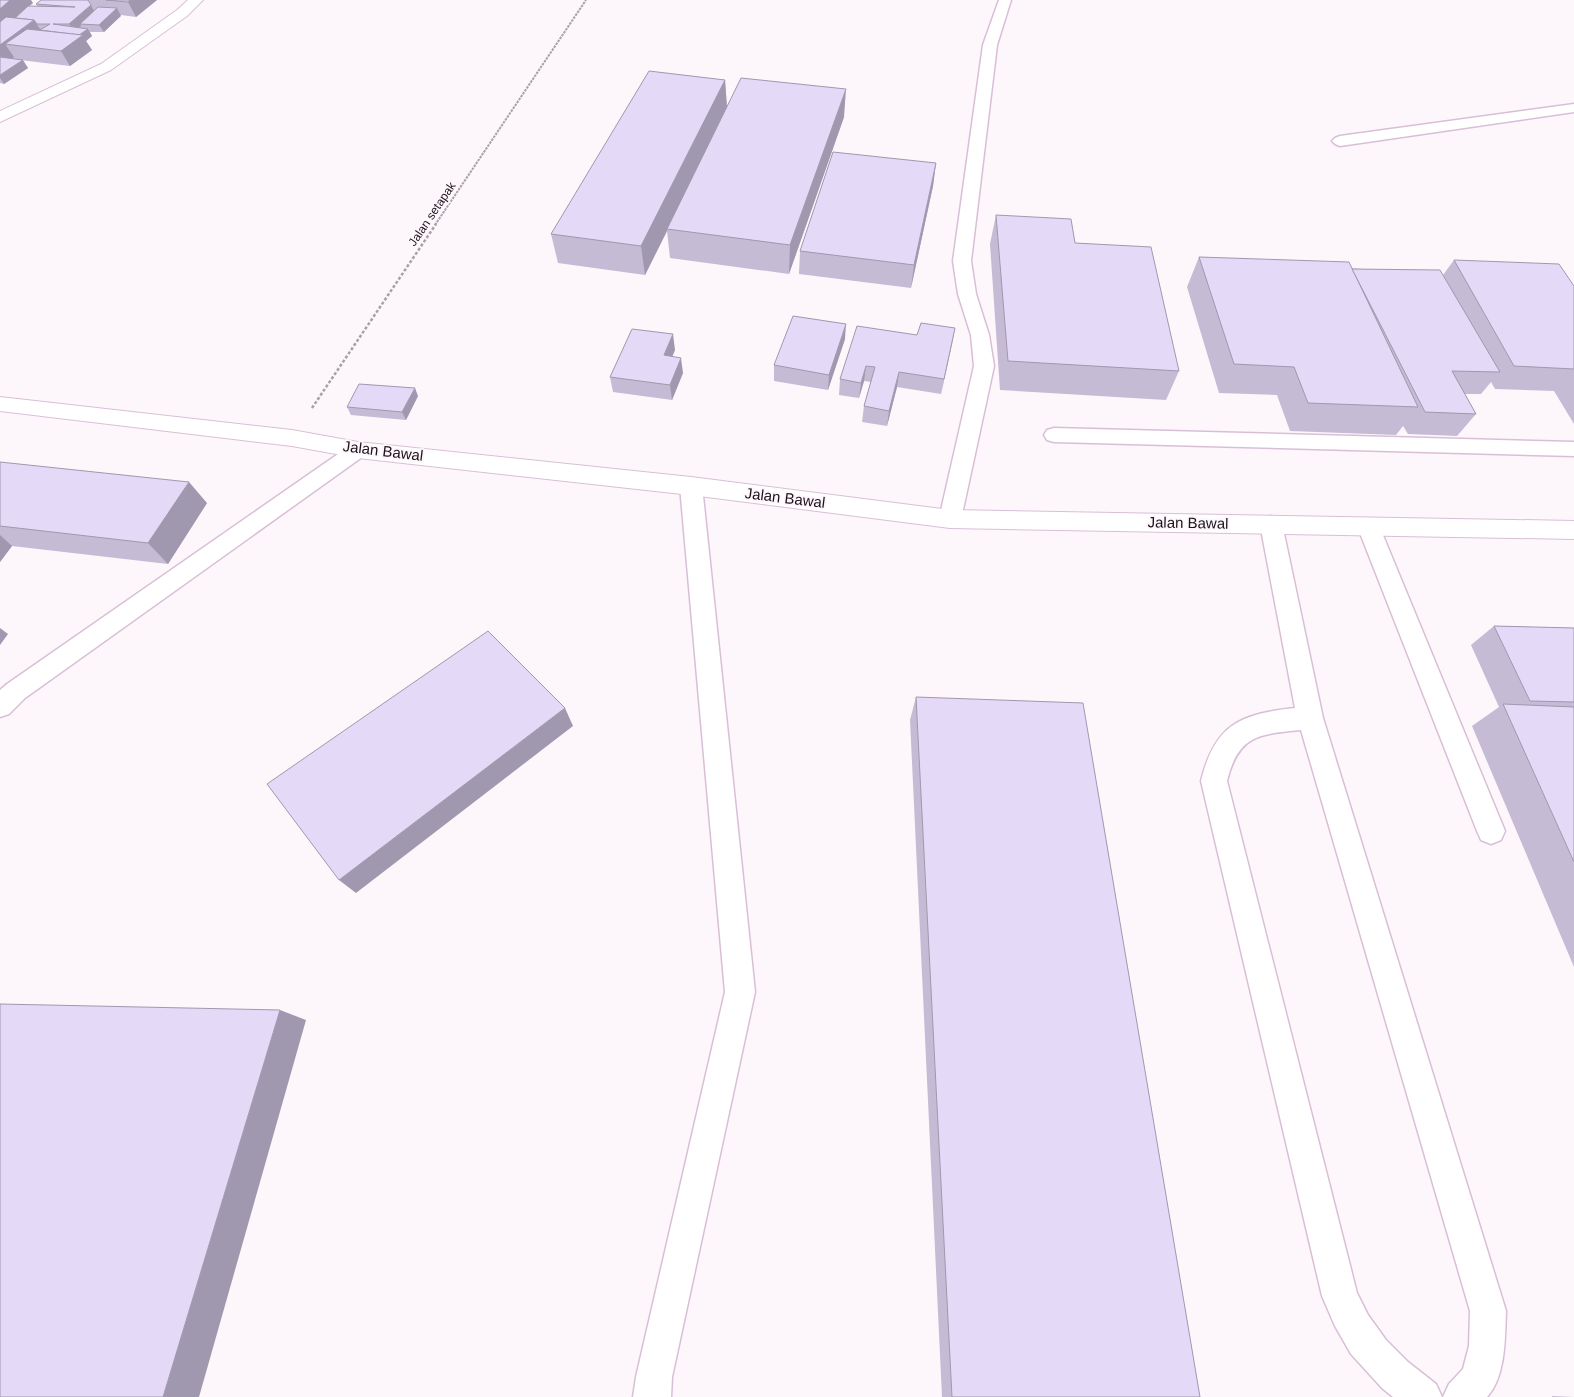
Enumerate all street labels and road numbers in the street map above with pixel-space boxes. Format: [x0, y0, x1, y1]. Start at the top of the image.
street label: Jalan setapak [405, 179, 459, 249]
street label: Jalan Bawal [342, 437, 424, 464]
street label: Jalan Bawal [744, 484, 826, 511]
street label: Jalan Bawal [1147, 513, 1229, 532]

